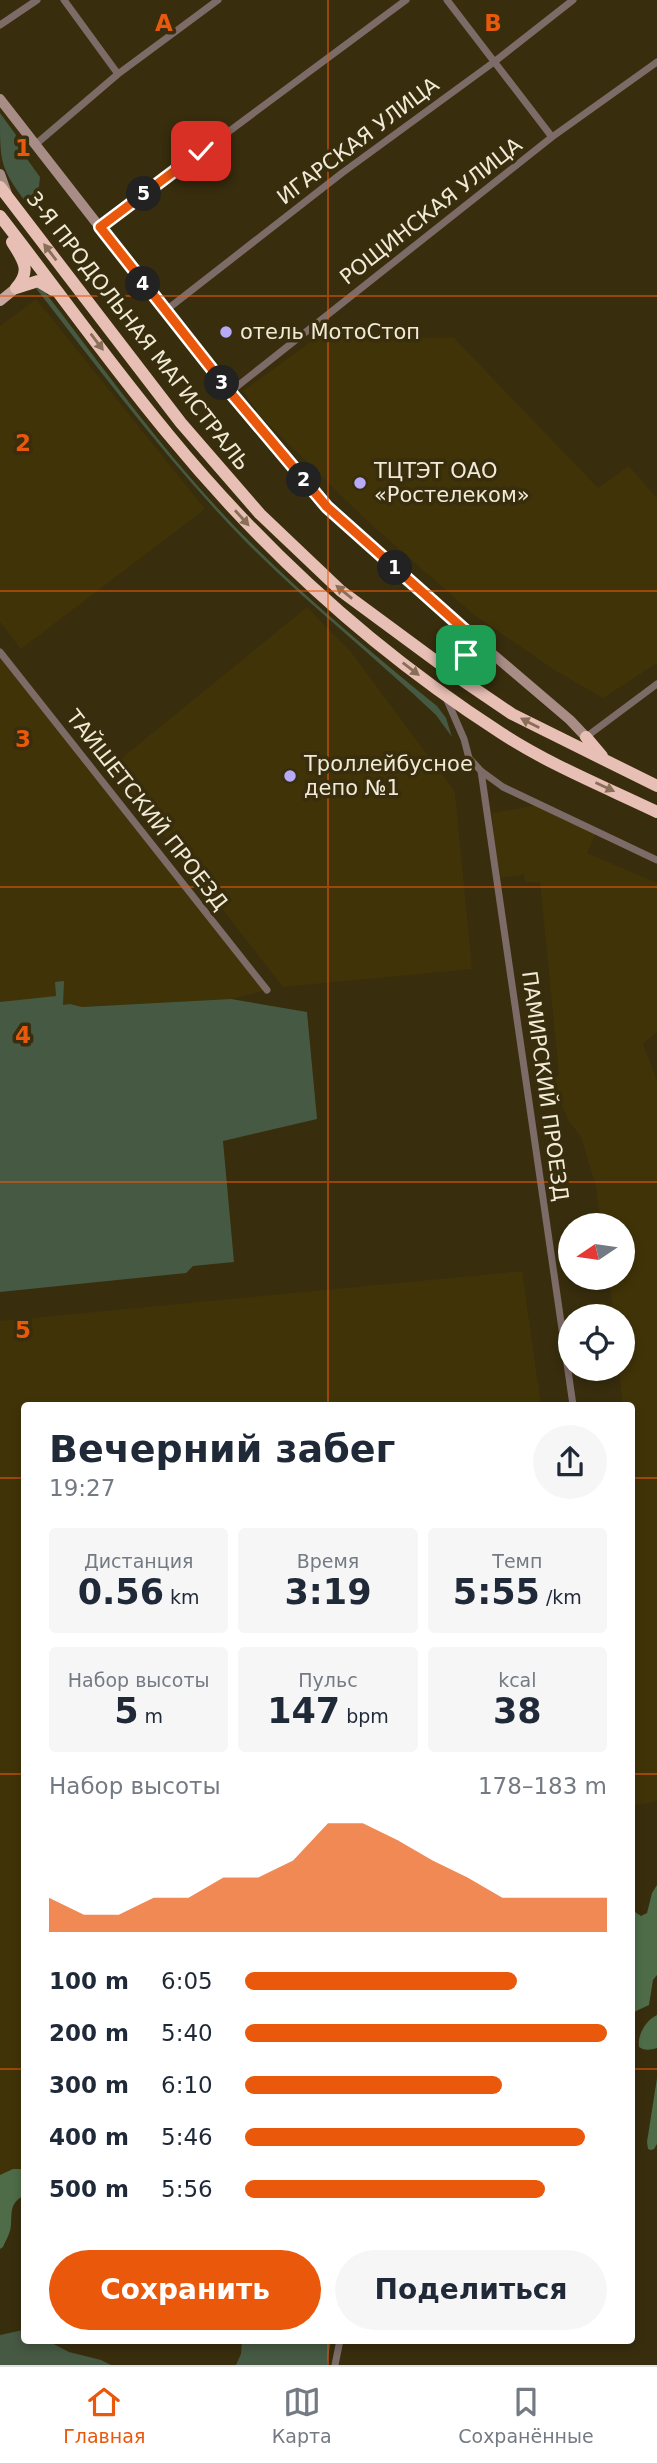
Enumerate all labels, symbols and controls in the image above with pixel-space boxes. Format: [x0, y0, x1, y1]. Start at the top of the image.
text: A [155, 10, 173, 36]
text: B [484, 10, 502, 36]
street label: ИГАРСКАЯ УЛИЦА [273, 72, 444, 209]
pin [171, 121, 231, 181]
icon: check [182, 132, 220, 170]
street label: РОЩИНСКАЯ УЛИЦА [335, 132, 527, 289]
text: 1 [15, 135, 31, 161]
pin: 5 [127, 176, 162, 212]
text: 5 [137, 182, 150, 204]
street label: 3-Я ПРОДОЛЬНАЯ МАГИСТРАЛЬ [21, 186, 255, 476]
one-way arrow [44, 243, 58, 261]
pin: 4 [125, 266, 160, 302]
text: 4 [136, 272, 149, 294]
place label: отель МотоСтоп [240, 320, 420, 344]
marker: отель МотоСтоп [218, 324, 234, 340]
one-way arrow [90, 333, 104, 351]
pin: 3 [204, 366, 240, 400]
text: 2 [15, 430, 31, 456]
place label: ТЦТЭТ ОАО «Ростелеком» [373, 459, 530, 507]
pin: 2 [286, 462, 322, 498]
text: 2 [297, 468, 310, 490]
marker: ТЦТЭТ ОАО «Ростелеком» [352, 475, 368, 491]
one-way arrow [234, 509, 249, 526]
pin: 1 [378, 550, 412, 586]
text: 1 [388, 556, 401, 578]
one-way arrow [336, 585, 354, 600]
pin [436, 625, 496, 685]
icon: arrive [447, 636, 485, 674]
one-way arrow [402, 661, 420, 676]
street label: ТАЙШЕТСКИЙ ПРОЕЗД [61, 704, 233, 915]
one-way arrow [520, 717, 540, 728]
text: 3 [15, 726, 31, 752]
place label: Троллейбусное депо №1 [303, 752, 473, 800]
marker: Троллейбусное депо №1 [282, 768, 298, 784]
one-way arrow [595, 782, 615, 793]
street label: ПАМИРСКИЙ ПРОЕЗД [517, 969, 574, 1203]
text: 4 [15, 1022, 31, 1048]
north arrow [558, 1213, 635, 1290]
map controls [558, 1213, 635, 1381]
button: locate [558, 1304, 635, 1381]
text: 5 [15, 1317, 31, 1343]
button: share [533, 1425, 607, 1499]
text: Вечерний забег [49, 1427, 395, 1471]
text: 19:27 [49, 1475, 115, 1501]
text: Дистанция [84, 1550, 193, 1572]
text: Время [297, 1550, 359, 1572]
text: Темп [492, 1550, 542, 1572]
text: 0.56 [78, 1572, 164, 1612]
text: 3:19 [284, 1572, 372, 1612]
text: 5:55 [453, 1572, 540, 1612]
text: km [164, 1586, 200, 1608]
text: /km [540, 1586, 582, 1608]
text: Набор высоты [68, 1669, 210, 1691]
text: Пульс [298, 1669, 358, 1691]
text: kcal [498, 1669, 537, 1691]
text: 5 [114, 1691, 139, 1731]
text: 147 [267, 1691, 340, 1731]
text: 38 [493, 1691, 542, 1731]
text: m [139, 1705, 163, 1727]
text: bpm [340, 1705, 389, 1727]
text: Набор высоты [49, 1773, 221, 1799]
text: 178–183 m [478, 1773, 607, 1799]
text: 100 m [49, 1968, 129, 1994]
text: 6:05 [161, 1968, 213, 1994]
text: 200 m [49, 2020, 129, 2046]
text: 5:40 [161, 2020, 213, 2046]
text: 300 m [49, 2072, 129, 2098]
text: 6:10 [161, 2072, 213, 2098]
text: 400 m [49, 2124, 129, 2150]
text: 5:46 [161, 2124, 213, 2150]
text: 500 m [49, 2176, 129, 2202]
text: 5:56 [161, 2176, 213, 2202]
button: Сохранить [49, 2250, 321, 2330]
button: Поделиться [335, 2250, 607, 2330]
tab: Главная [63, 2383, 145, 2447]
tab: Карта [272, 2383, 332, 2447]
tab: Сохранённые [458, 2383, 594, 2447]

